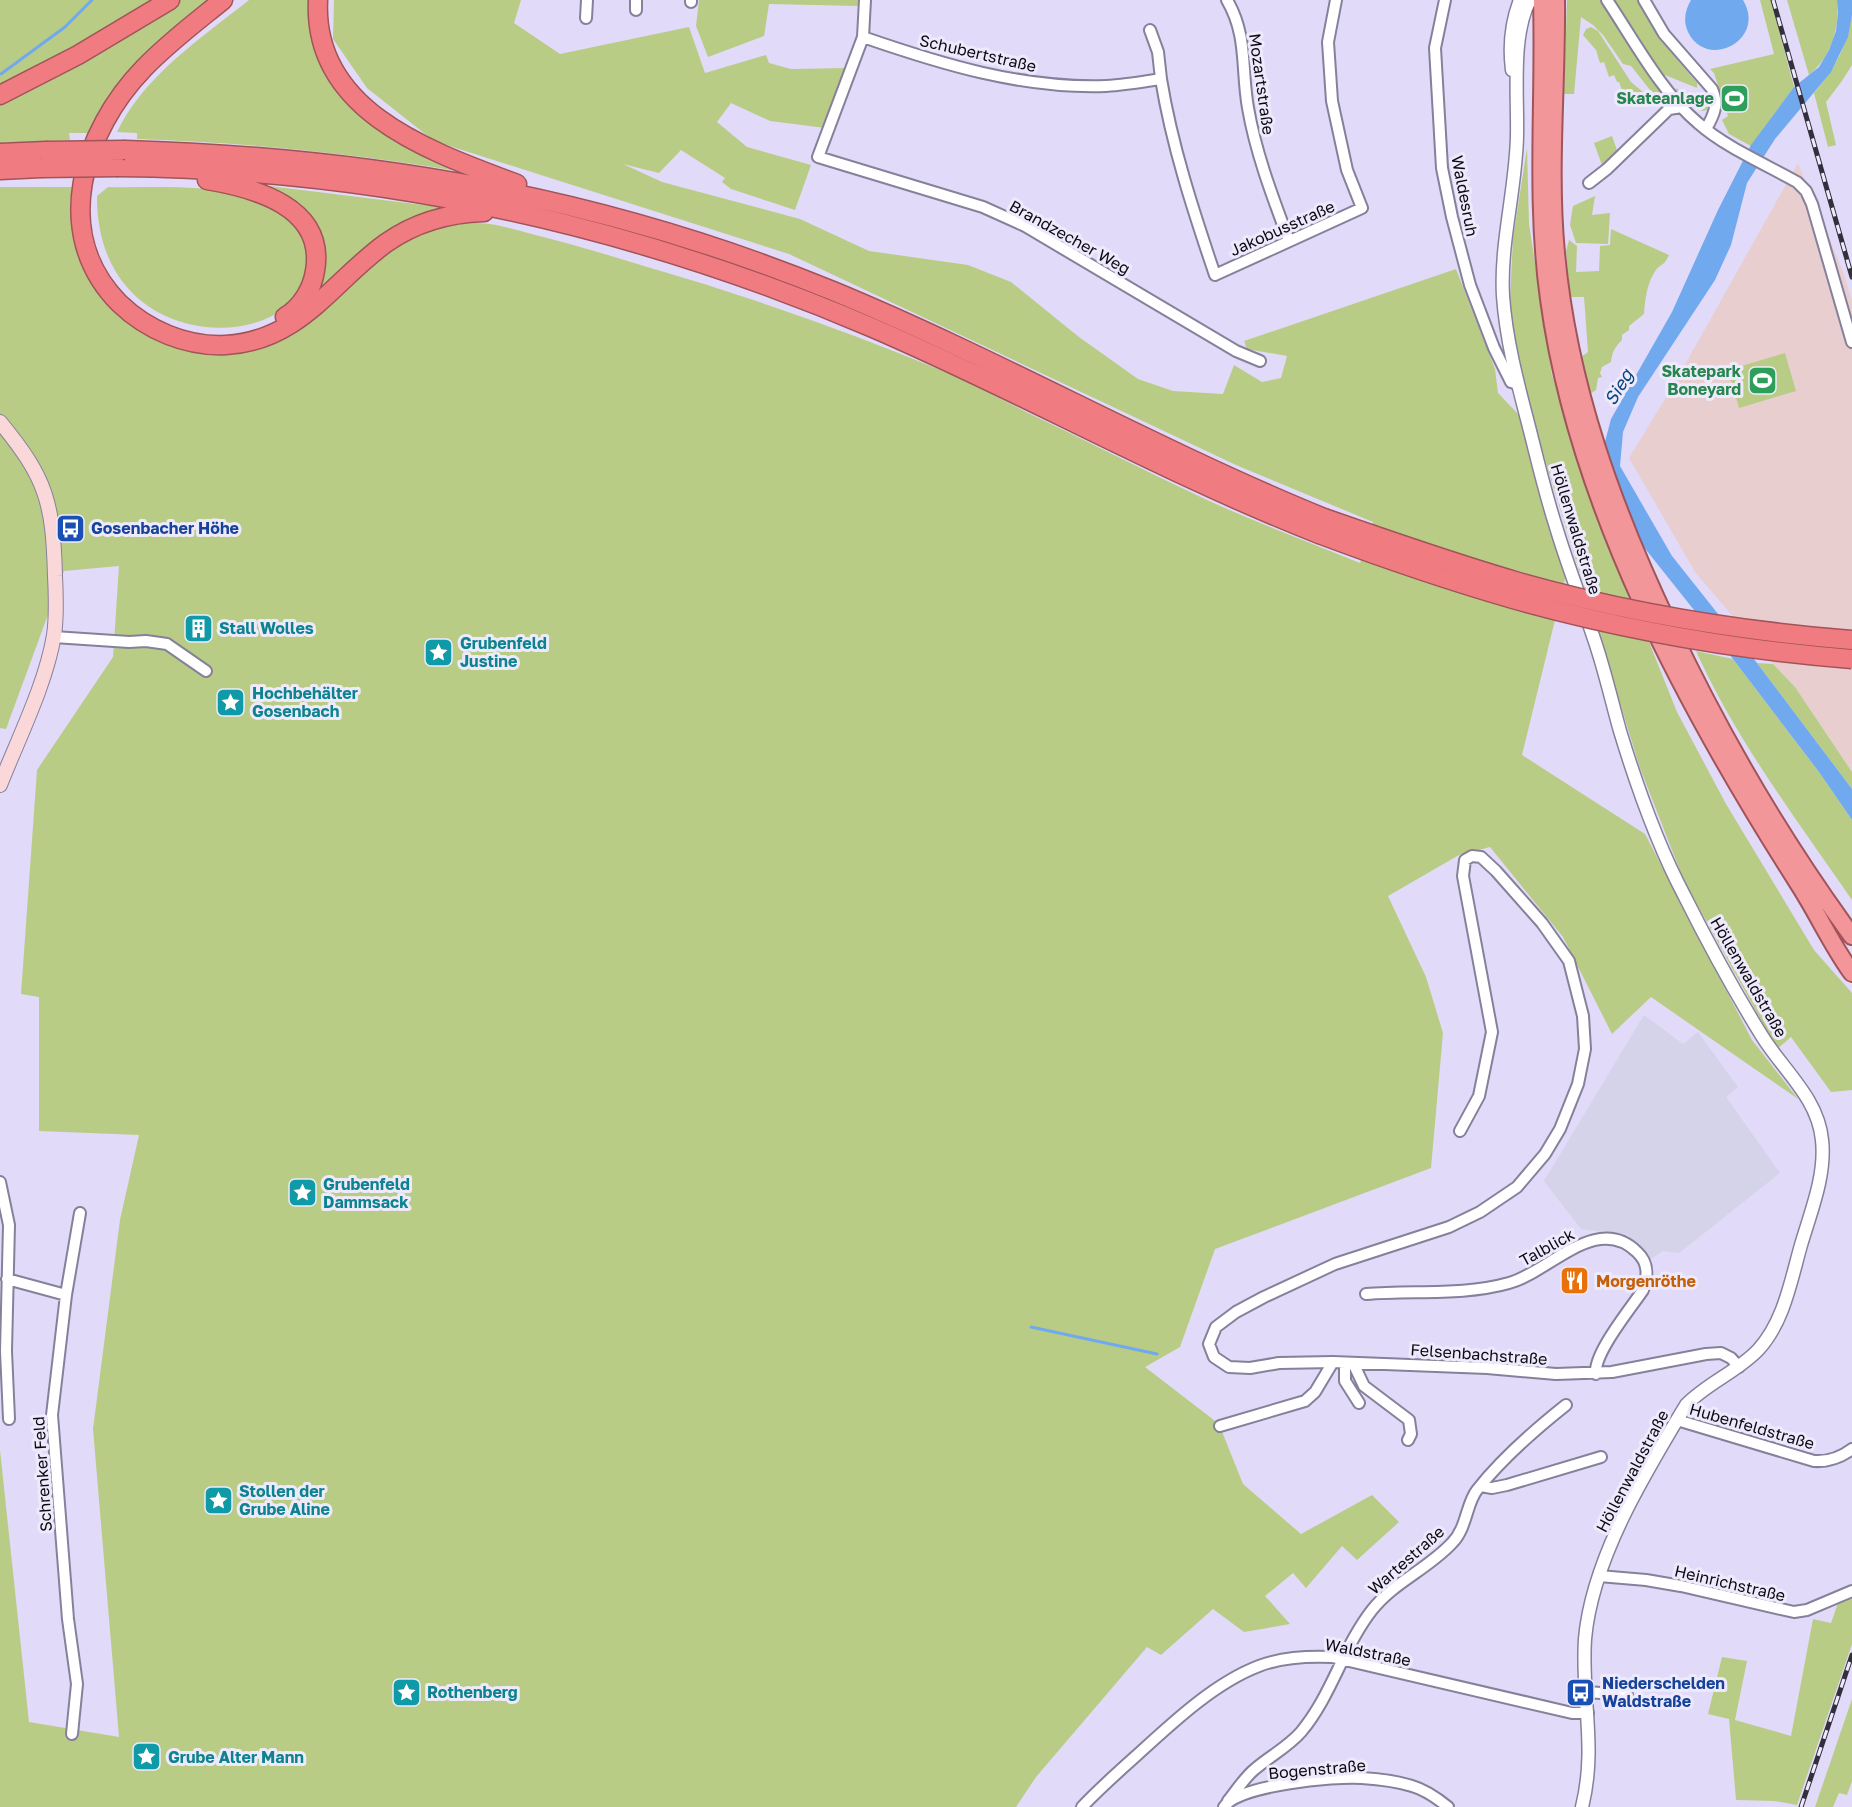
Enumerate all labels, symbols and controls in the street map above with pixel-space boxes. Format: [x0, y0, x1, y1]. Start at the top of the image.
street label: Schubertstraße [918, 30, 1038, 76]
street label: Mozartstraße [1245, 32, 1279, 136]
sports icon: Skateanlage [1719, 82, 1751, 114]
place label: Skateanlage [1616, 88, 1714, 108]
street label: Waldesruh [1447, 154, 1483, 238]
street label: Brandzecher Weg [1006, 196, 1134, 278]
street label: Jakobusstraße [1226, 196, 1338, 260]
place label: Skatepark Boneyard [1661, 361, 1742, 399]
water label: Sieg [1599, 363, 1638, 409]
sports icon: Skatepark Boneyard [1746, 364, 1778, 396]
street label: Höllenwaldstraße [1547, 461, 1605, 597]
bus stop icon: Gosenbacher Höhe [54, 512, 86, 544]
place label: Gosenbacher Höhe [91, 518, 239, 538]
building icon: Stall Wolles [182, 612, 214, 644]
place label: Stall Wolles [219, 618, 314, 638]
place label: Grubenfeld Justine [460, 633, 547, 671]
place icon: Grubenfeld Justine [423, 636, 455, 668]
place label: Hochbehälter Gosenbach [252, 683, 358, 721]
place icon: Hochbehälter Gosenbach [215, 686, 247, 718]
street label: Höllenwaldstraße [1706, 913, 1792, 1041]
place label: Grubenfeld Dammsack [323, 1174, 410, 1212]
place icon: Grubenfeld Dammsack [286, 1177, 318, 1209]
street label: Talblick [1516, 1224, 1578, 1270]
restaurant icon: Morgenröthe [1559, 1265, 1591, 1297]
place label: Morgenröthe [1596, 1271, 1696, 1291]
street label: Felsenbachstraße [1410, 1339, 1548, 1369]
street label: Hubenfeldstraße [1687, 1399, 1817, 1453]
street label: Höllenwaldstraße [1591, 1406, 1673, 1536]
street label: Schrenker Feld [28, 1416, 56, 1532]
place label: Stollen der Grube Aline [239, 1481, 330, 1519]
place icon: Stollen der Grube Aline [202, 1484, 234, 1516]
street label: Wartestraße [1364, 1521, 1448, 1599]
street label: Heinrichstraße [1673, 1561, 1787, 1605]
street label: Waldstraße [1323, 1634, 1413, 1670]
place label: Niederschelden Waldstraße [1602, 1673, 1725, 1711]
place icon: Rothenberg [390, 1676, 422, 1708]
bus stop icon: Niederschelden Waldstraße [1565, 1676, 1597, 1708]
place label: Rothenberg [427, 1682, 518, 1702]
place icon: Grube Alter Mann [131, 1741, 163, 1773]
place label: Grube Alter Mann [168, 1747, 304, 1767]
street label: Bogenstraße [1267, 1755, 1367, 1783]

